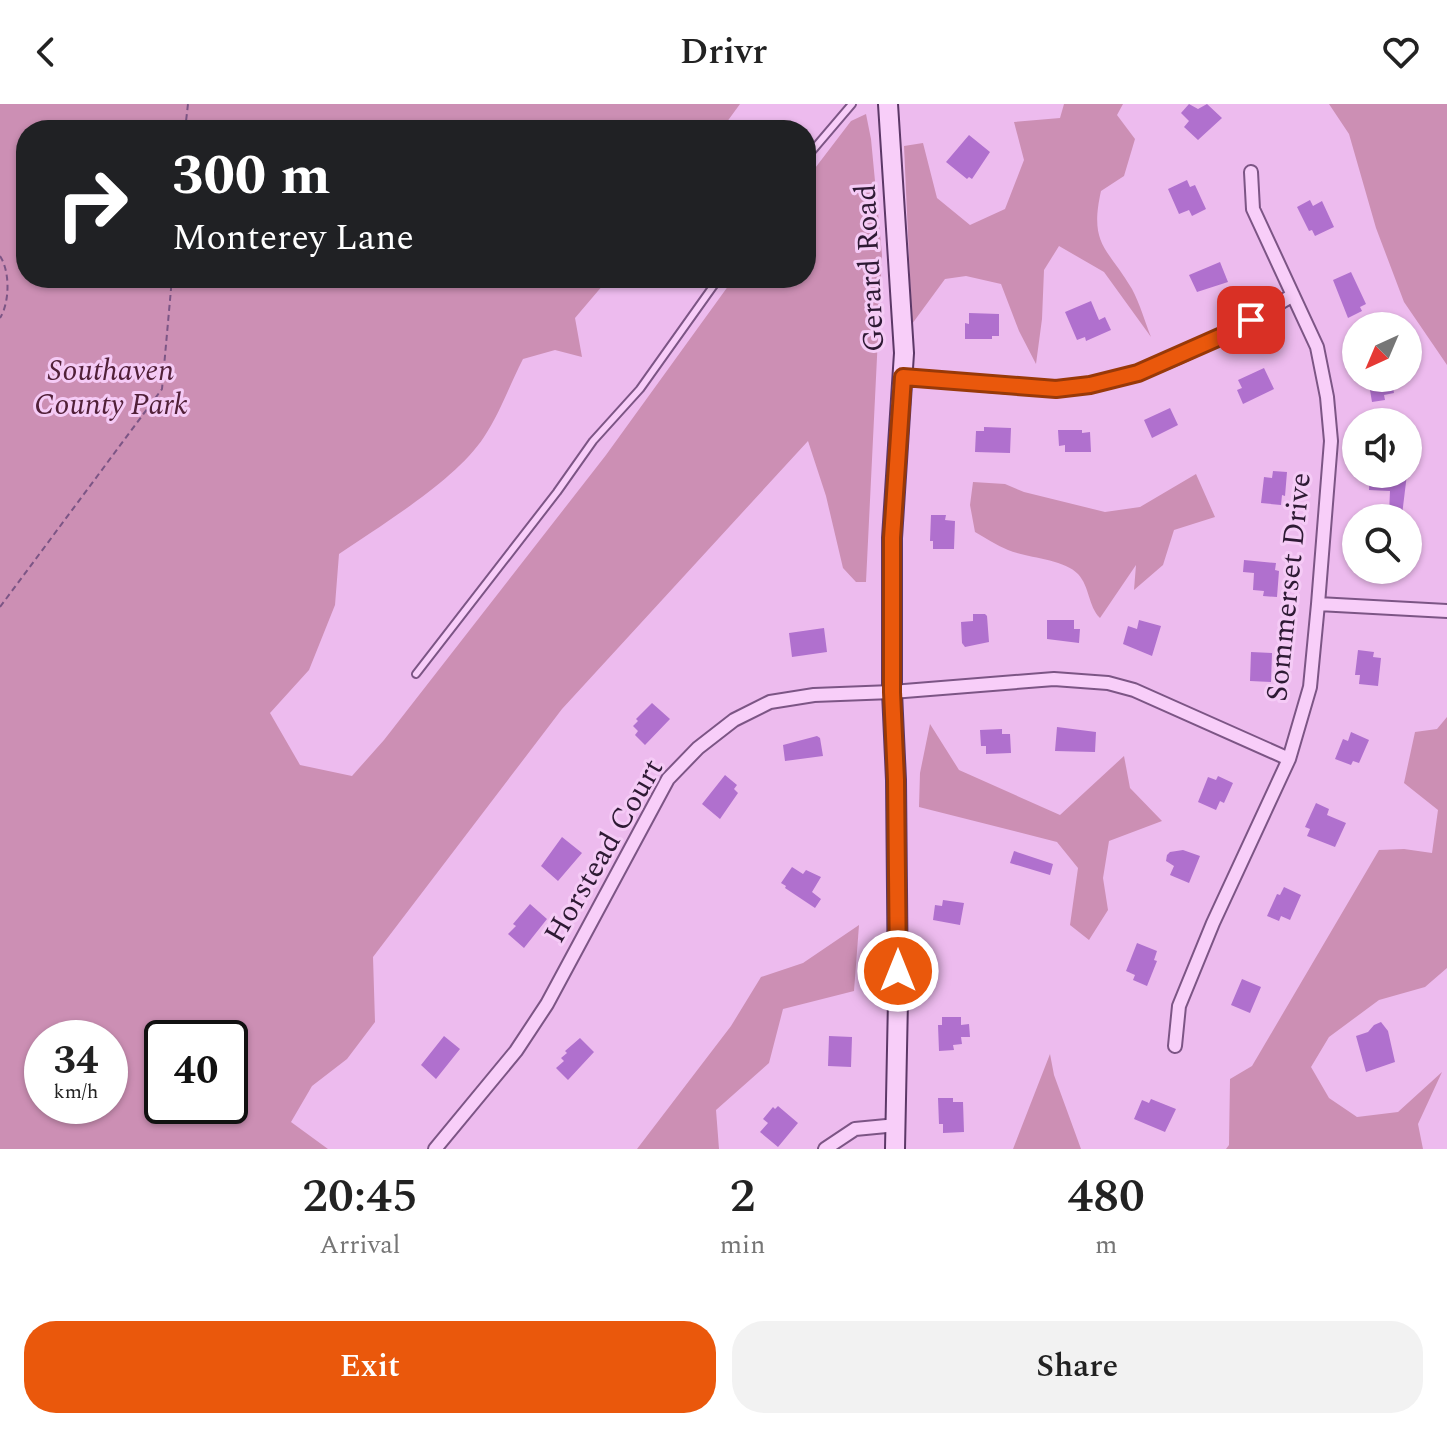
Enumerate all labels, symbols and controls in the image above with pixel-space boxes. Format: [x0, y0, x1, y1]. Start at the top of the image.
text: Drivr [680, 25, 767, 80]
icon: back [24, 30, 68, 74]
icon: heart [1379, 30, 1423, 74]
text: 300 m [172, 134, 331, 219]
icon: right [40, 152, 144, 256]
street label: Gerard Road [843, 183, 897, 353]
text: Monterey Lane [172, 211, 414, 266]
pin [1217, 286, 1285, 354]
icon: arrive [1229, 298, 1273, 342]
north arrow [1342, 312, 1422, 392]
map controls [1342, 312, 1422, 584]
park label: Southaven County Park [34, 348, 188, 428]
button: sound [1342, 408, 1422, 488]
street label: Sommerset Drive [1254, 470, 1324, 704]
button: search [1342, 504, 1422, 584]
street label: Horstead Court [532, 750, 676, 952]
position arrow [856, 929, 940, 1013]
speed limit sign: 40 [144, 1020, 248, 1124]
text: 34 [54, 1031, 98, 1092]
text: km/h [54, 1077, 99, 1107]
text: 20:45 [302, 1160, 418, 1233]
text: 2 [730, 1160, 755, 1233]
text: 480 [1068, 1160, 1145, 1233]
text: Arrival [319, 1225, 400, 1265]
text: min [720, 1225, 765, 1265]
text: m [1095, 1225, 1117, 1265]
button: Exit [24, 1321, 716, 1413]
button: Share [732, 1321, 1423, 1413]

